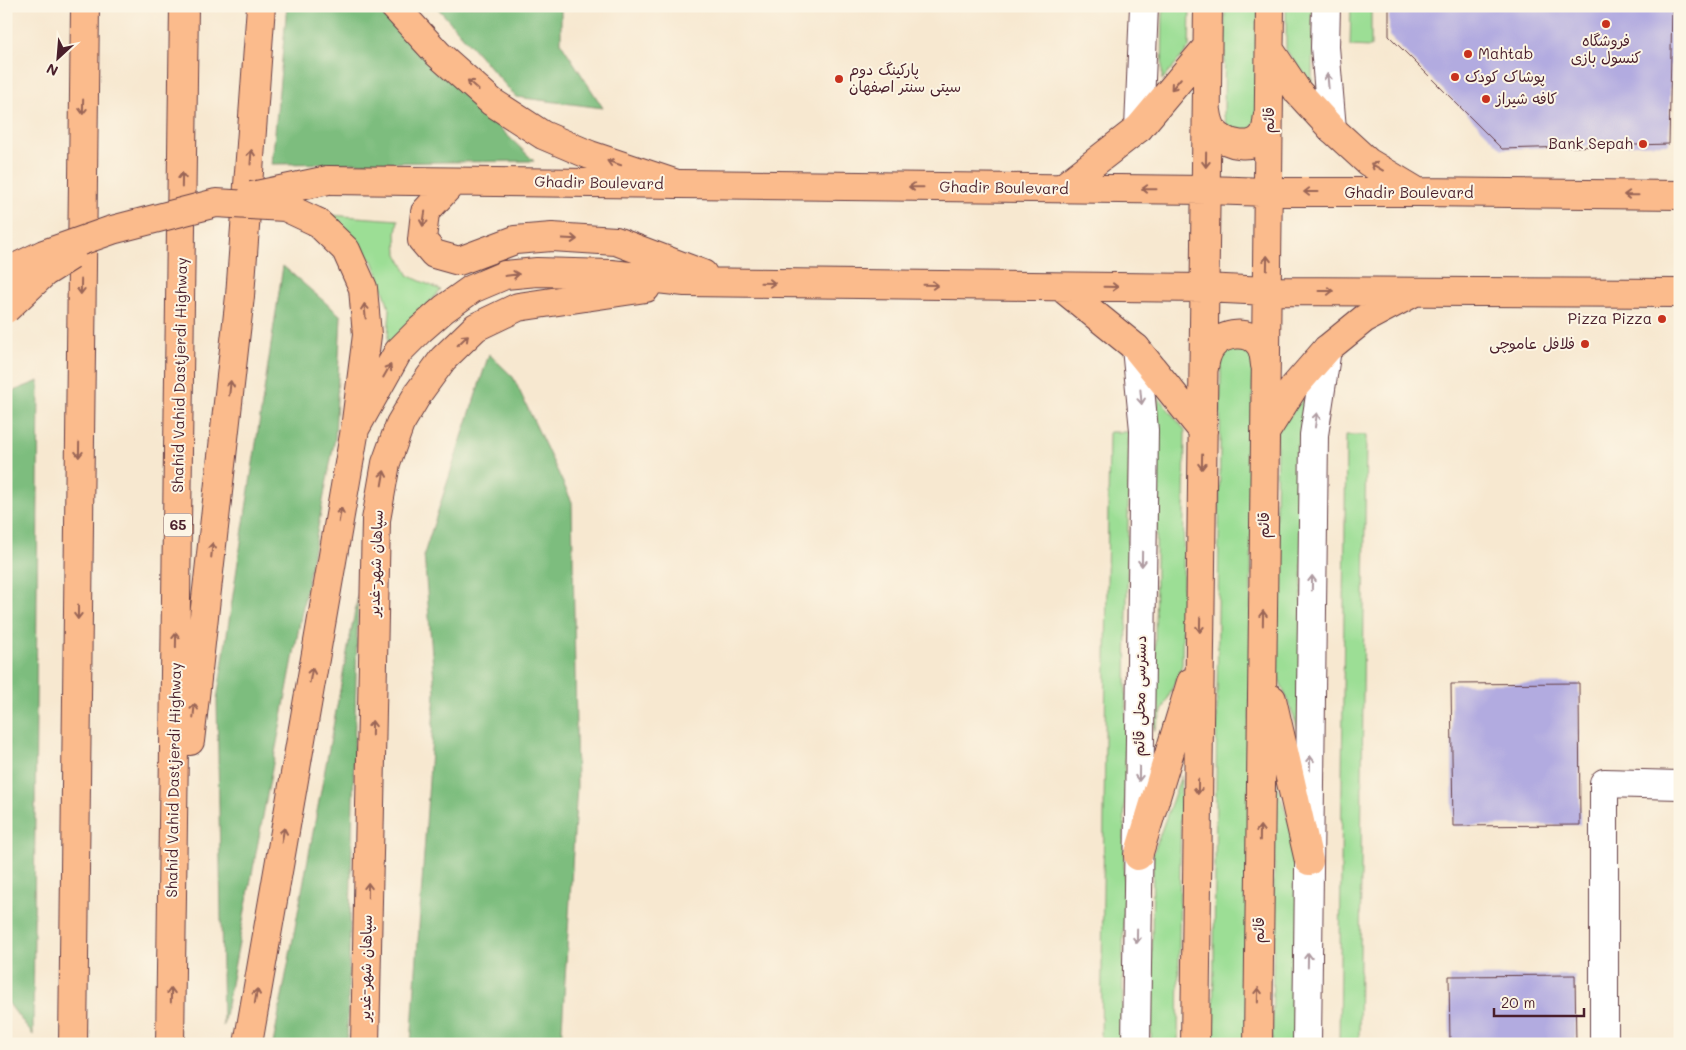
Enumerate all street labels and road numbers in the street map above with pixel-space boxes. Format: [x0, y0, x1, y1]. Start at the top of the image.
street label: قائم [1258, 107, 1281, 133]
street label: Ghadir Boulevard [534, 171, 664, 193]
street label: Ghadir Boulevard [939, 176, 1069, 198]
street label: Ghadir Boulevard [1344, 182, 1474, 202]
street label: Shahid Vahid Dastjerdi Highway [167, 257, 191, 493]
street label: سپاهان شهر-غدیر [363, 509, 388, 619]
street label: قائم [1253, 512, 1276, 538]
road number: 65 [164, 514, 192, 536]
street label: دسترسی محلی قائم [1128, 635, 1153, 757]
street label: Shahid Vahid Dastjerdi Highway [161, 662, 185, 898]
street label: سپاهان شهر-غدیر [354, 914, 377, 1024]
street label: قائم [1248, 917, 1271, 943]

